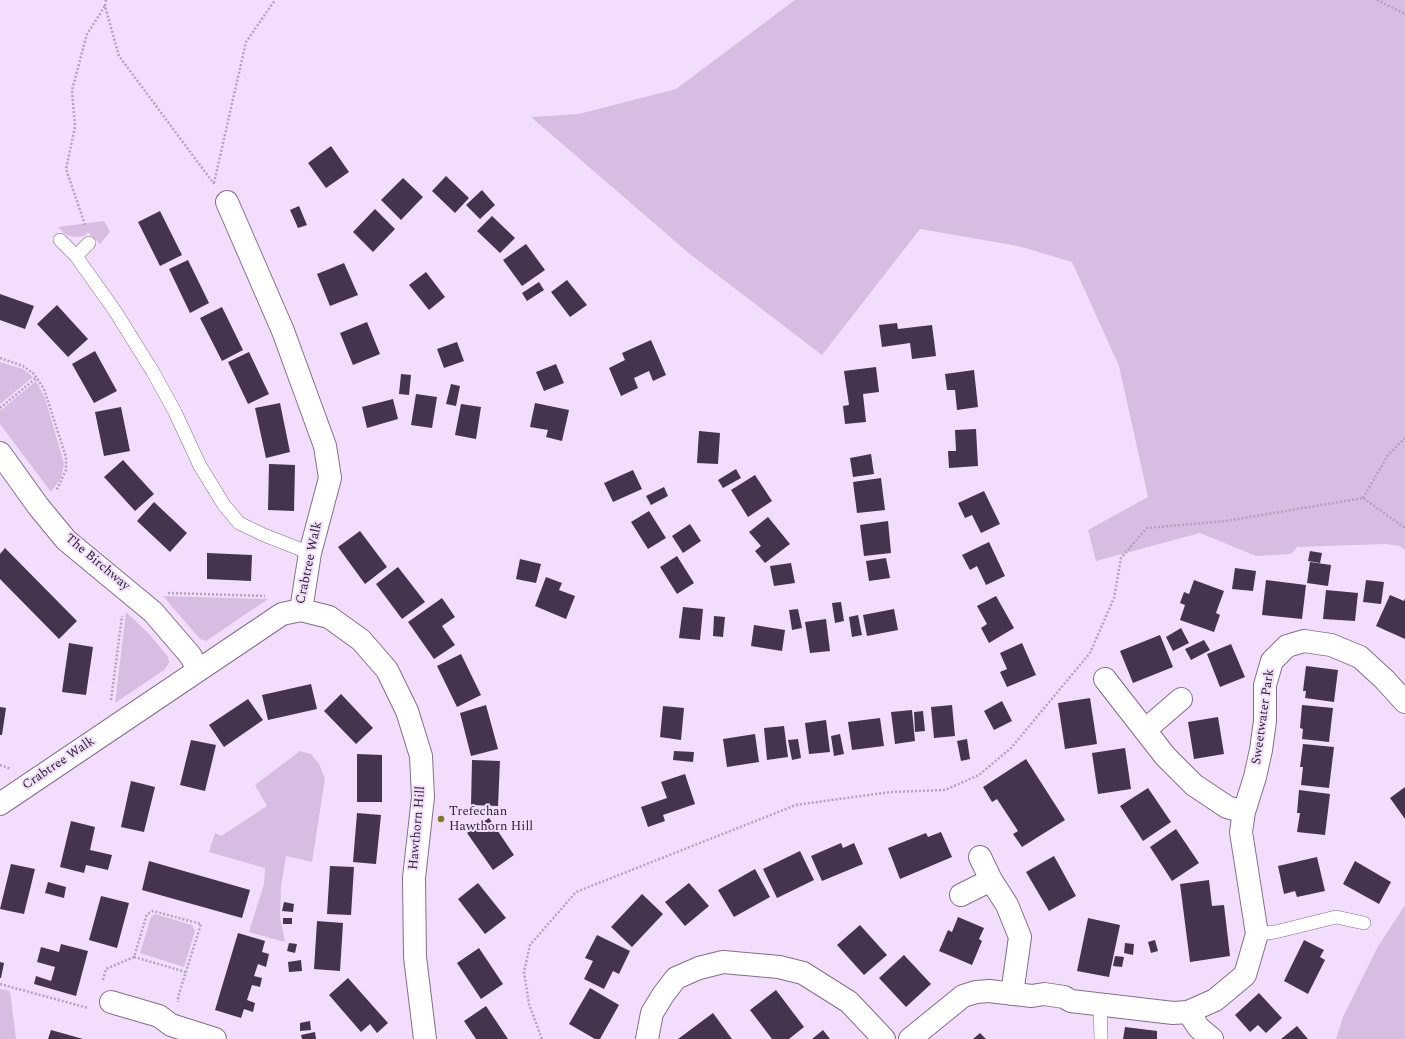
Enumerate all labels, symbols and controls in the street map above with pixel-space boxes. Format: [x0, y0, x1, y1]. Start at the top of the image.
street label: Crabtree Walk [294, 520, 326, 606]
street label: The Birchway [61, 531, 133, 595]
street label: Sweetwater Park [1250, 668, 1278, 766]
street label: Crabtree Walk [20, 734, 98, 794]
street label: Hawthorn Hill [407, 785, 429, 871]
place label: Trefechan Hawthorn Hill [449, 804, 533, 835]
marker: Trefechan Hawthorn Hill [436, 814, 446, 824]

